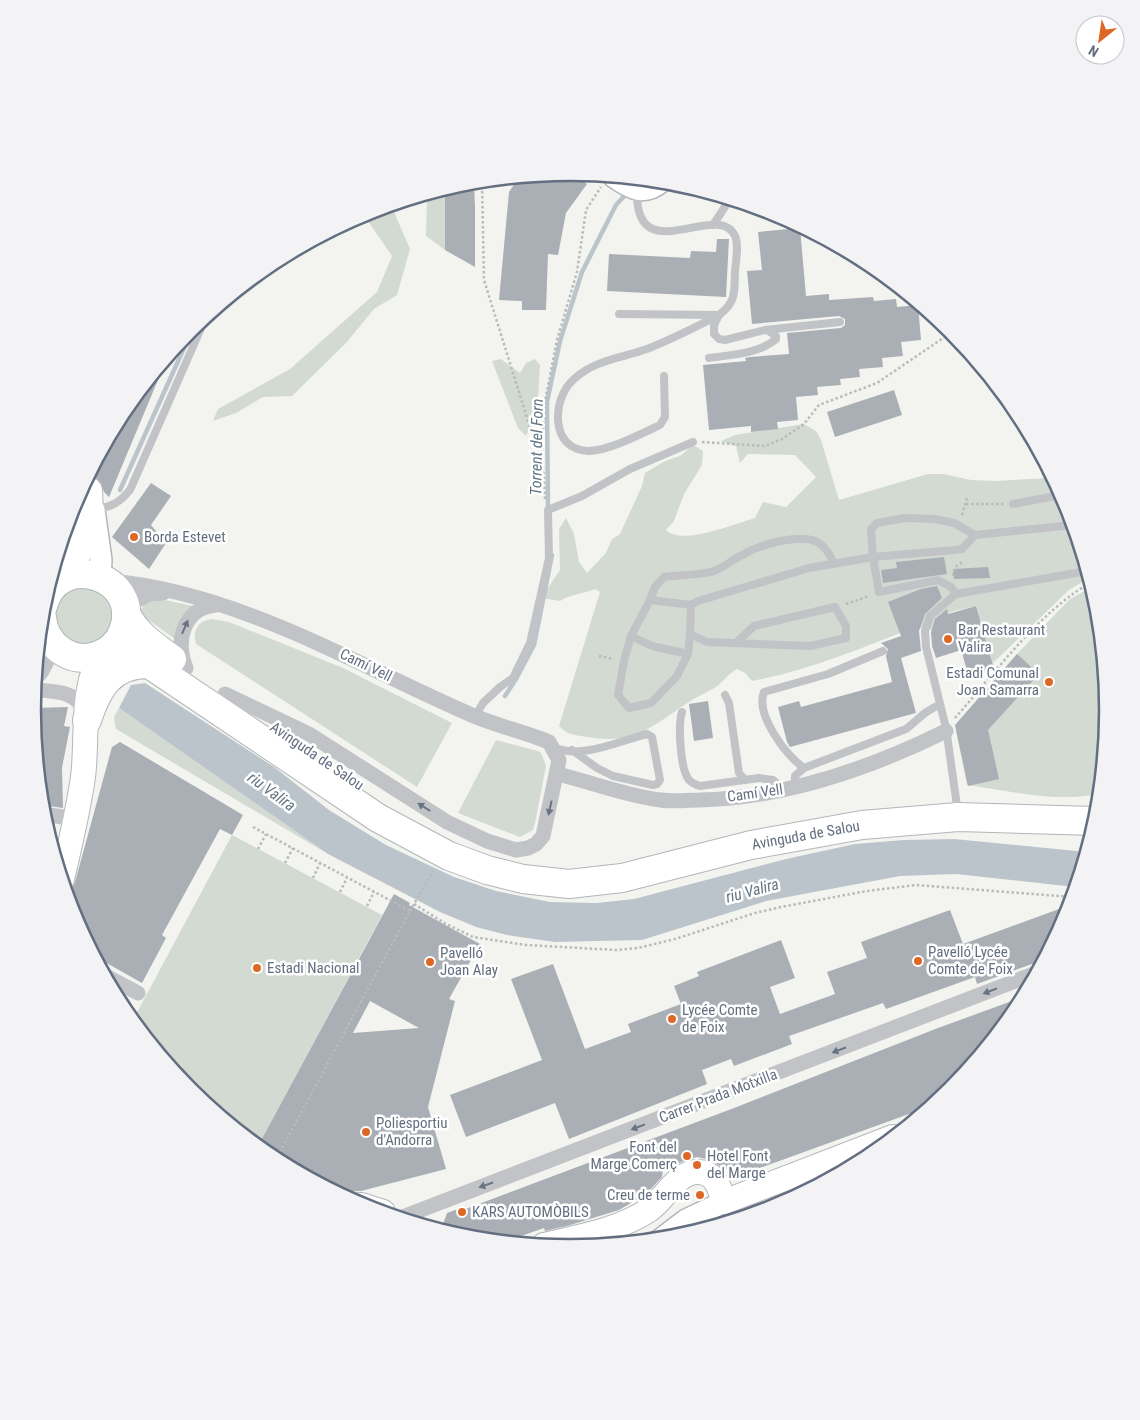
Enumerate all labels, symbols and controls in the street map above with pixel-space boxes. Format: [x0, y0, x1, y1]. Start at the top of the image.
north arrow [1075, 15, 1125, 65]
text: N [1086, 42, 1101, 60]
water label: Torrent del Forn [526, 398, 547, 496]
place label: Borda Estevet [144, 528, 226, 546]
marker: Borda Estevet [128, 531, 140, 543]
one-way arrow [181, 619, 189, 634]
place label: Bar Restaurant Valira [958, 621, 1045, 656]
marker: Bar Restaurant Valira [942, 633, 954, 645]
street label: Camí Vell [337, 645, 395, 685]
place label: Estadi Comunal Joan Samarra [946, 664, 1039, 699]
marker: Estadi Comunal Joan Samarra [1043, 676, 1055, 688]
street label: Avinguda de Salou [267, 718, 367, 794]
water label: riu Valira [244, 768, 299, 815]
street label: Camí Vell [726, 780, 784, 806]
one-way arrow [546, 800, 554, 816]
one-way arrow [418, 802, 431, 812]
street label: Avinguda de Salou [750, 817, 861, 854]
water label: riu Valira [724, 874, 781, 907]
place label: Pavelló Lycée Comte de Foix [928, 943, 1013, 978]
place label: Pavelló Joan Alay [440, 944, 498, 979]
marker: Pavelló Lycée Comte de Foix [912, 955, 924, 967]
marker: Pavelló Joan Alay [424, 956, 436, 968]
place label: Estadi Nacional [267, 959, 360, 977]
marker: Estadi Nacional [251, 962, 263, 974]
one-way arrow [982, 987, 997, 995]
place label: Lycée Comte de Foix [682, 1001, 758, 1036]
marker: Lycée Comte de Foix [666, 1013, 678, 1025]
one-way arrow [832, 1046, 846, 1054]
street label: Carrer Prada Motxilla [656, 1065, 780, 1127]
place label: Poliesportiu d'Andorra [376, 1114, 448, 1149]
one-way arrow [630, 1123, 645, 1131]
marker: Poliesportiu d'Andorra [360, 1126, 372, 1138]
place label: Font del Marge Comerç [590, 1138, 677, 1173]
place label: Hotel Font del Marge [707, 1147, 768, 1182]
marker: Font del Marge Comerç [681, 1150, 693, 1162]
marker: Hotel Font del Marge [691, 1159, 703, 1171]
one-way arrow [479, 1182, 494, 1189]
place label: Creu de terme [607, 1186, 690, 1204]
marker: Creu de terme [694, 1189, 706, 1201]
place label: KARS AUTOMÒBILS [472, 1203, 589, 1221]
marker: KARS AUTOMÒBILS [456, 1206, 468, 1218]

